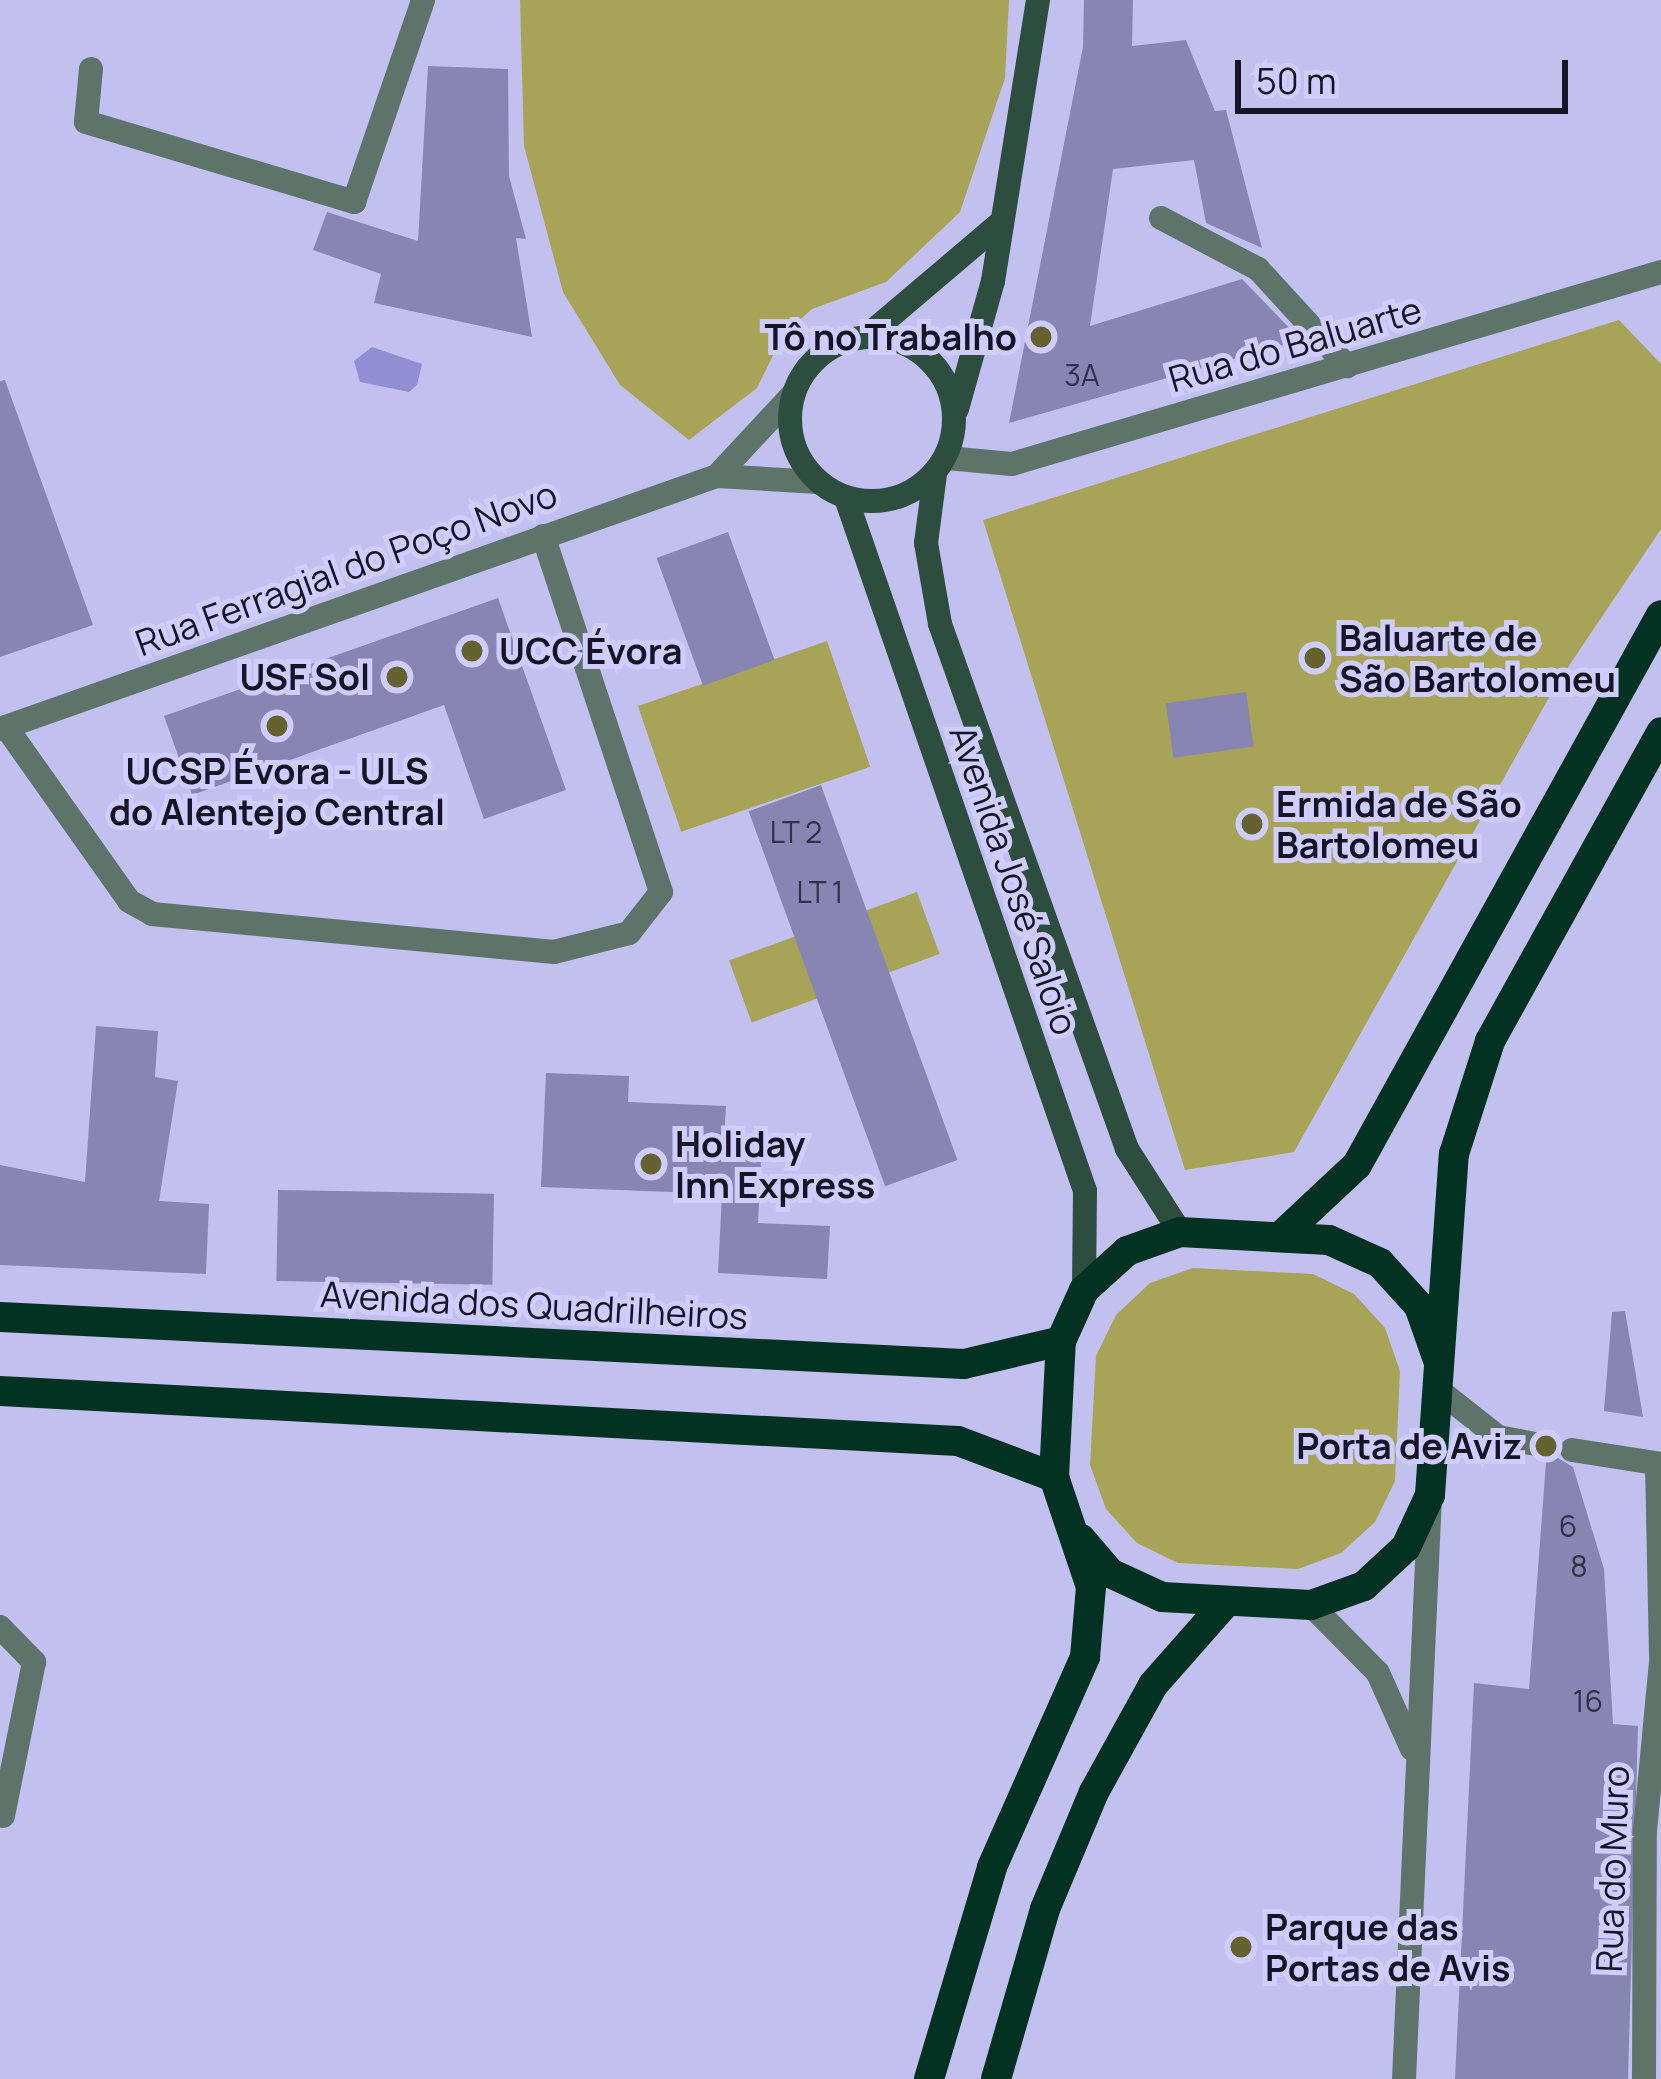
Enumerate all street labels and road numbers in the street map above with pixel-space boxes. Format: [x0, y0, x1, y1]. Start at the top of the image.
street label: Rua do Baluarte [1164, 287, 1426, 401]
street label: Rua Ferragial do Poço Novo [129, 472, 563, 664]
street label: Avenida José Saloio [941, 720, 1087, 1040]
street label: Avenida dos Quadrilheiros [319, 1272, 749, 1338]
street label: Rua do Muro [1587, 1765, 1637, 1973]

